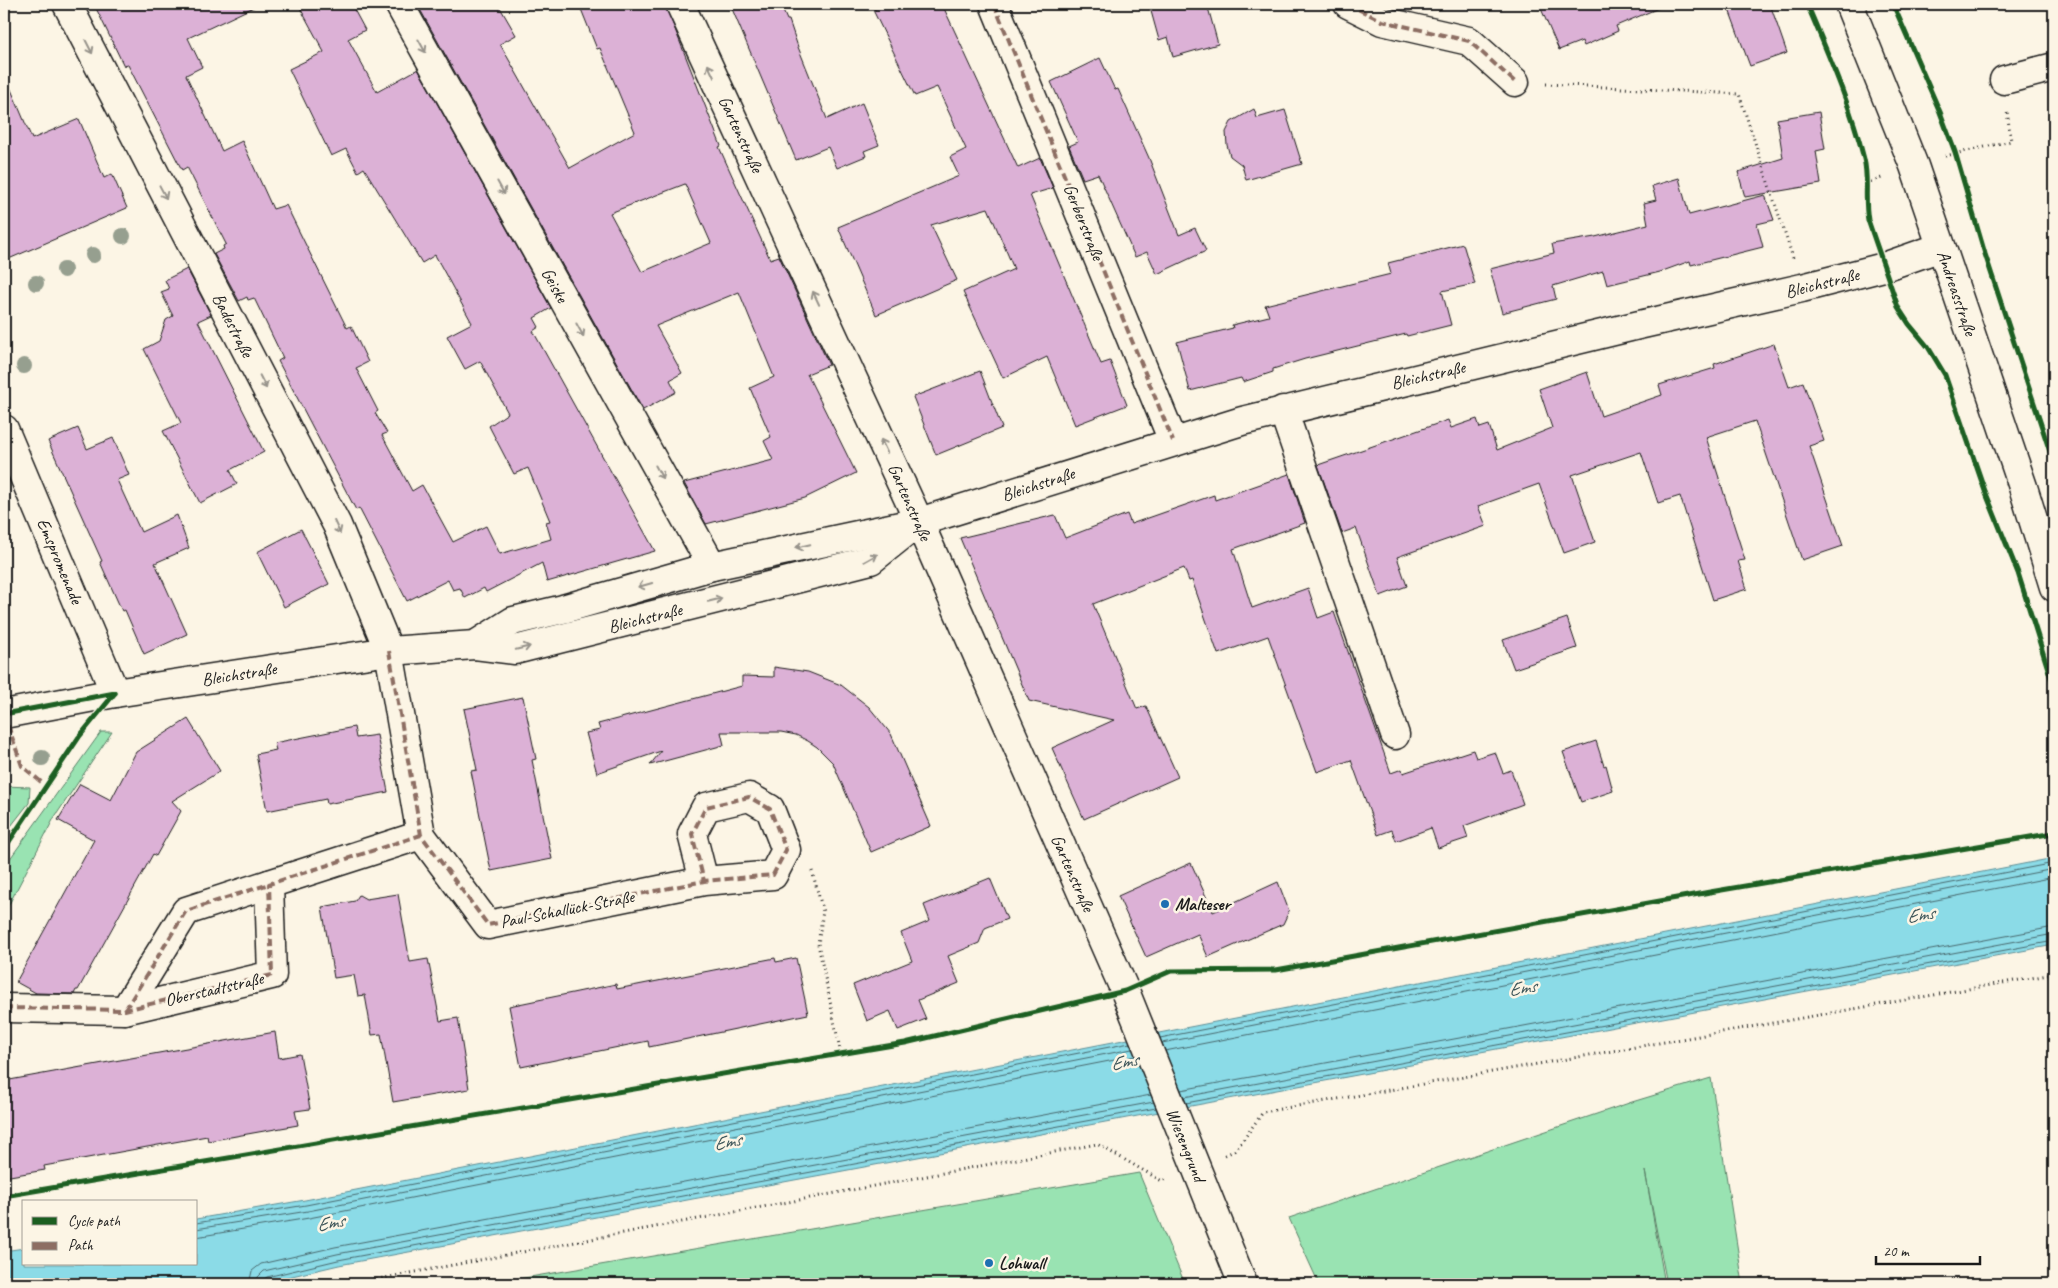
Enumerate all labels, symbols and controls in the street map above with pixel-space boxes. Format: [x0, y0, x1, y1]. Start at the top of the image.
one-way arrow [85, 39, 94, 54]
one-way arrow [417, 39, 427, 54]
one-way arrow [706, 64, 716, 79]
street label: Gartenstraße [714, 92, 769, 177]
one-way arrow [497, 181, 507, 195]
street label: Gerberstraße [1059, 181, 1110, 264]
one-way arrow [158, 184, 168, 199]
street label: Andreasstraße [1932, 247, 1982, 340]
street label: Bleichstraße [1783, 263, 1862, 303]
street label: Geiske [537, 264, 574, 307]
street label: Badestraße [208, 289, 259, 362]
one-way arrow [811, 291, 820, 306]
one-way arrow [576, 323, 586, 337]
street label: Bleichstraße [1389, 356, 1468, 394]
one-way arrow [258, 375, 268, 390]
one-way arrow [879, 439, 888, 454]
street label: Gartenstraße [883, 460, 937, 545]
street label: Bleichstraße [999, 462, 1078, 506]
one-way arrow [655, 465, 665, 479]
street label: Emspromenade [32, 515, 88, 608]
one-way arrow [333, 519, 343, 534]
one-way arrow [795, 542, 811, 551]
one-way arrow [864, 553, 879, 563]
one-way arrow [638, 581, 654, 591]
one-way arrow [706, 595, 722, 604]
street label: Bleichstraße [606, 598, 685, 638]
one-way arrow [515, 643, 531, 652]
street label: Bleichstraße [200, 657, 279, 691]
street label: Gartenstraße [1046, 831, 1100, 916]
street label: Paul-Schallück-Straße [498, 885, 637, 933]
place label: Malteser [1175, 893, 1233, 915]
marker: Malteser [1159, 898, 1171, 910]
water label: Ems [1905, 900, 1939, 929]
street label: Oberstadtstraße [163, 967, 267, 1011]
water label: Ems [1507, 973, 1541, 1002]
water label: Ems [1109, 1047, 1143, 1076]
street label: Wiesengrund [1161, 1105, 1212, 1188]
water label: Ems [712, 1127, 746, 1156]
legend [22, 1200, 198, 1266]
water label: Ems [315, 1208, 349, 1237]
text: Cycle path [68, 1212, 120, 1231]
scale bar [1876, 1233, 1979, 1265]
text: Path [68, 1236, 94, 1255]
text: 20 m [1883, 1242, 1910, 1261]
place label: Lohwall [999, 1252, 1049, 1274]
marker: Lohwall [983, 1257, 995, 1269]

